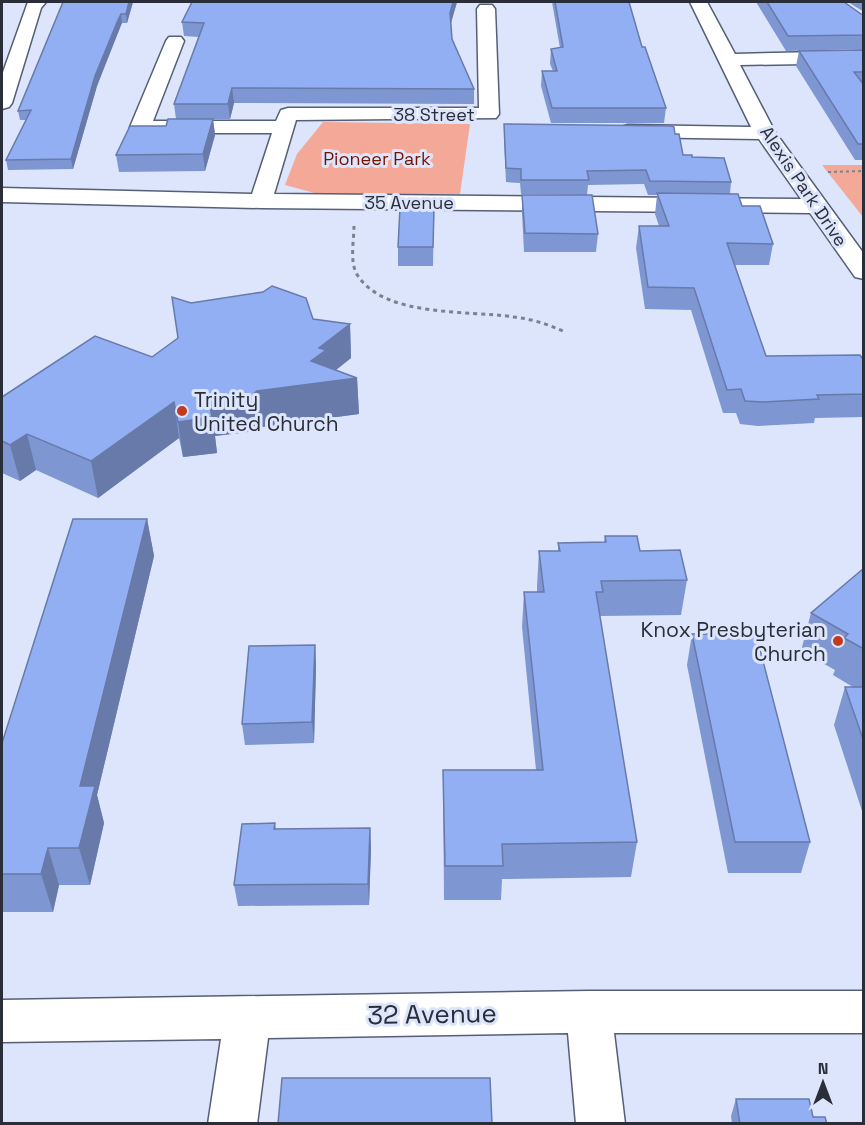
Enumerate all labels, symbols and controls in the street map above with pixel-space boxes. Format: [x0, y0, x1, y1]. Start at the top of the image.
street label: 38 Street [393, 103, 475, 126]
street label: Alexis Park Drive [755, 121, 853, 251]
park label: Pioneer Park [323, 147, 431, 170]
street label: 35 Avenue [364, 191, 454, 214]
place label: Trinity United Church [194, 386, 339, 437]
marker: Trinity United Church [175, 404, 189, 418]
place label: Knox Presbyterian Church [640, 616, 826, 667]
marker: Knox Presbyterian Church [831, 634, 845, 648]
street label: 32 Avenue [367, 996, 497, 1032]
north arrow [793, 1053, 853, 1113]
text: N [818, 1058, 828, 1079]

